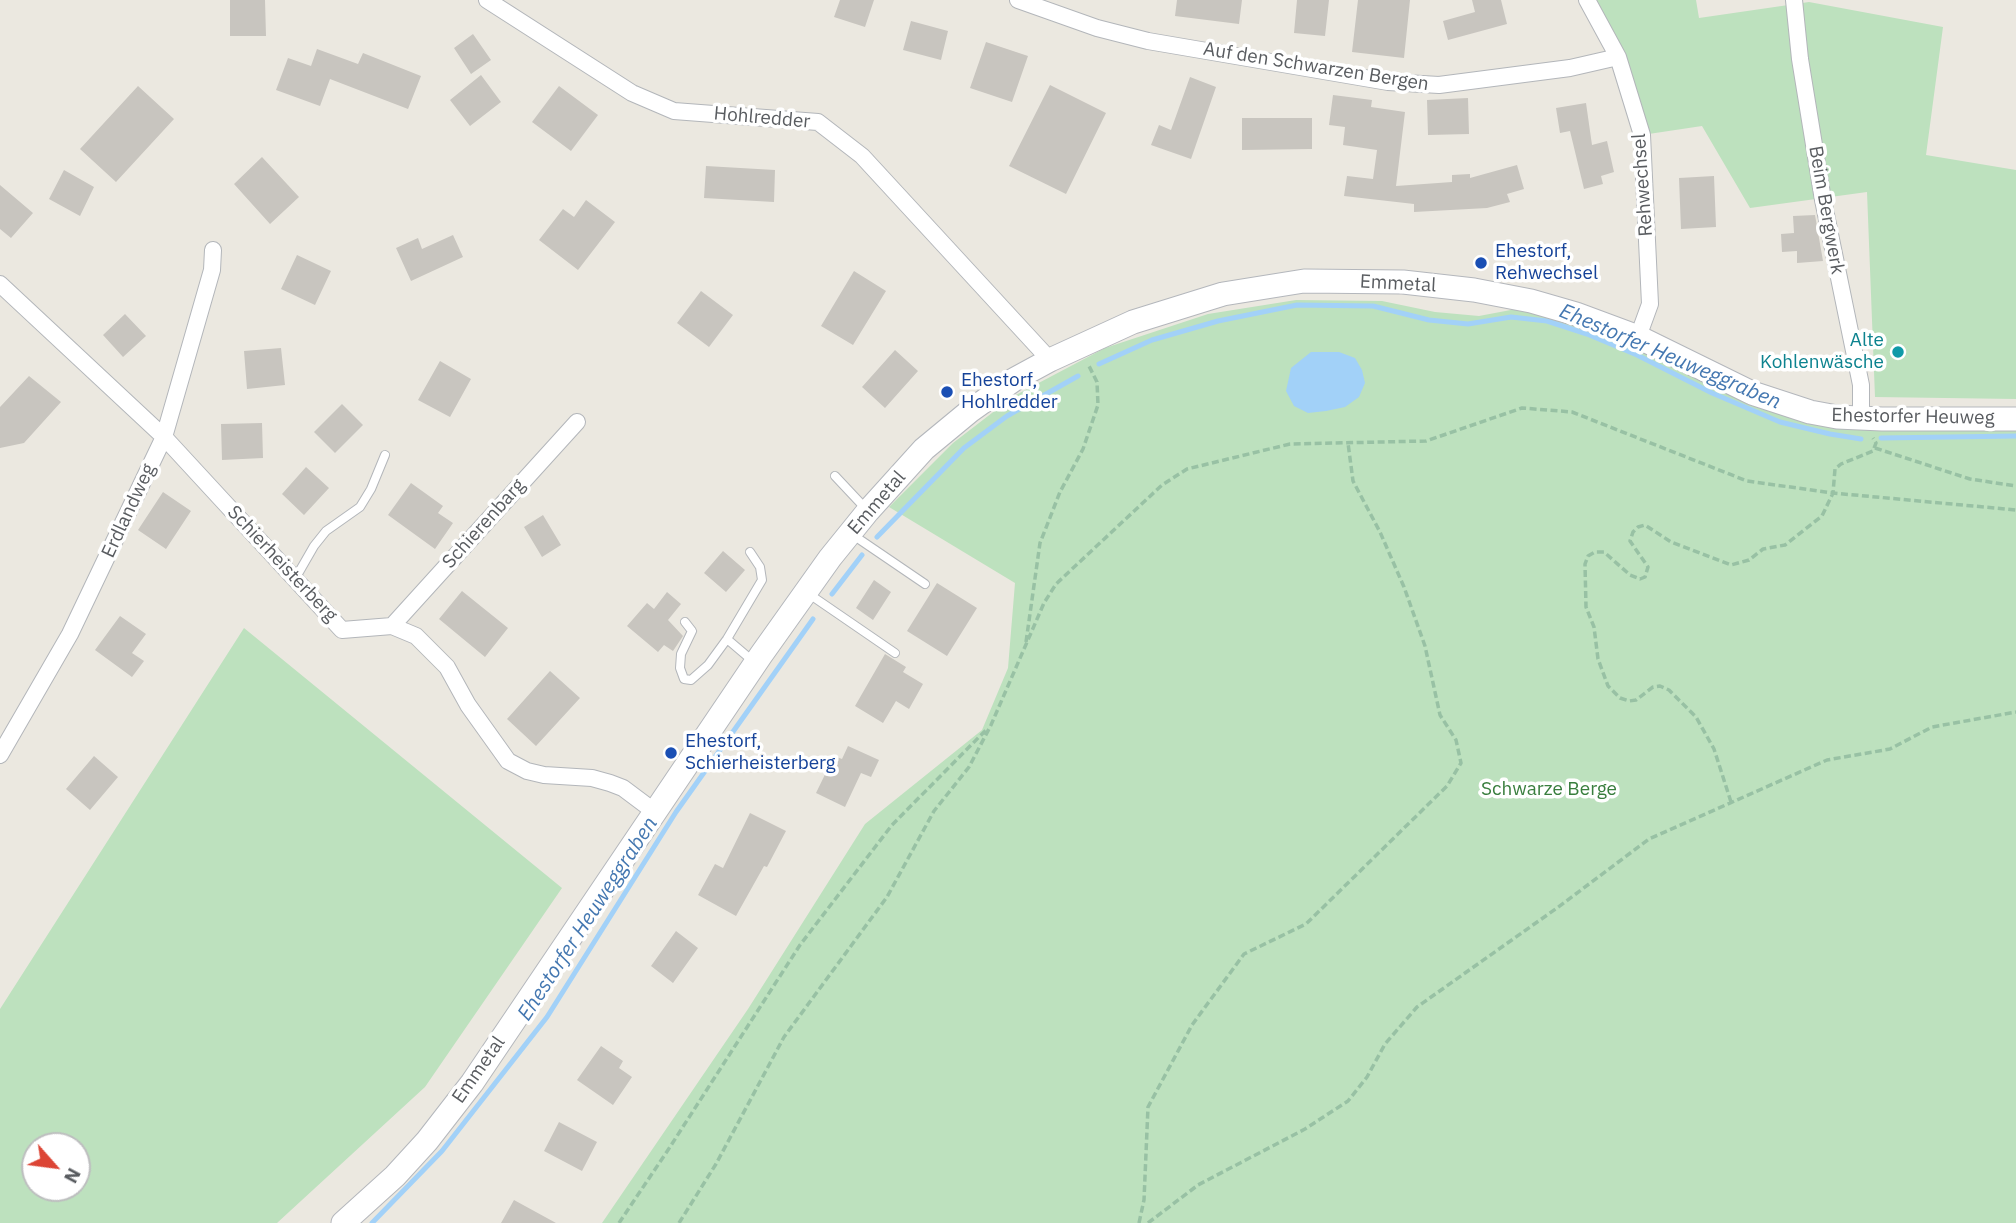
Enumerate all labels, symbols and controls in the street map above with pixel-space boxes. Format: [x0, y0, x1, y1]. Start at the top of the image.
street label: Auf den Schwarzen Bergen [1202, 38, 1430, 96]
street label: Hohlredder [713, 102, 811, 134]
street label: Rehwechsel [1628, 133, 1658, 237]
street label: Beim Bergwerk [1803, 144, 1849, 276]
place label: Ehestorf, Rehwechsel [1495, 241, 1598, 285]
marker: Ehestorf, Rehwechsel [1473, 255, 1489, 271]
street label: Emmetal [1359, 271, 1437, 297]
water label: Ehestorfer Heuweggraben [1556, 299, 1784, 415]
place label: Alte Kohlenwäsche [1760, 330, 1884, 374]
marker: Alte Kohlenwäsche [1890, 344, 1906, 360]
place label: Ehestorf, Hohlredder [961, 370, 1058, 414]
marker: Ehestorf, Hohlredder [939, 384, 955, 400]
street label: Ehestorfer Heuweg [1831, 404, 1995, 430]
street label: Erdlandweg [97, 460, 161, 562]
street label: Emmetal [843, 467, 911, 539]
street label: Schierenbarg [438, 475, 530, 573]
street label: Schierheisterberg [222, 501, 342, 627]
place label: Ehestorf, Schierheisterberg [685, 731, 836, 775]
marker: Ehestorf, Schierheisterberg [663, 745, 679, 761]
park label: Schwarze Berge [1481, 779, 1617, 801]
water label: Ehestorfer Heuweggraben [513, 812, 663, 1026]
street label: Emmetal [448, 1032, 510, 1108]
north arrow [21, 1132, 91, 1202]
text: N [59, 1164, 87, 1188]

